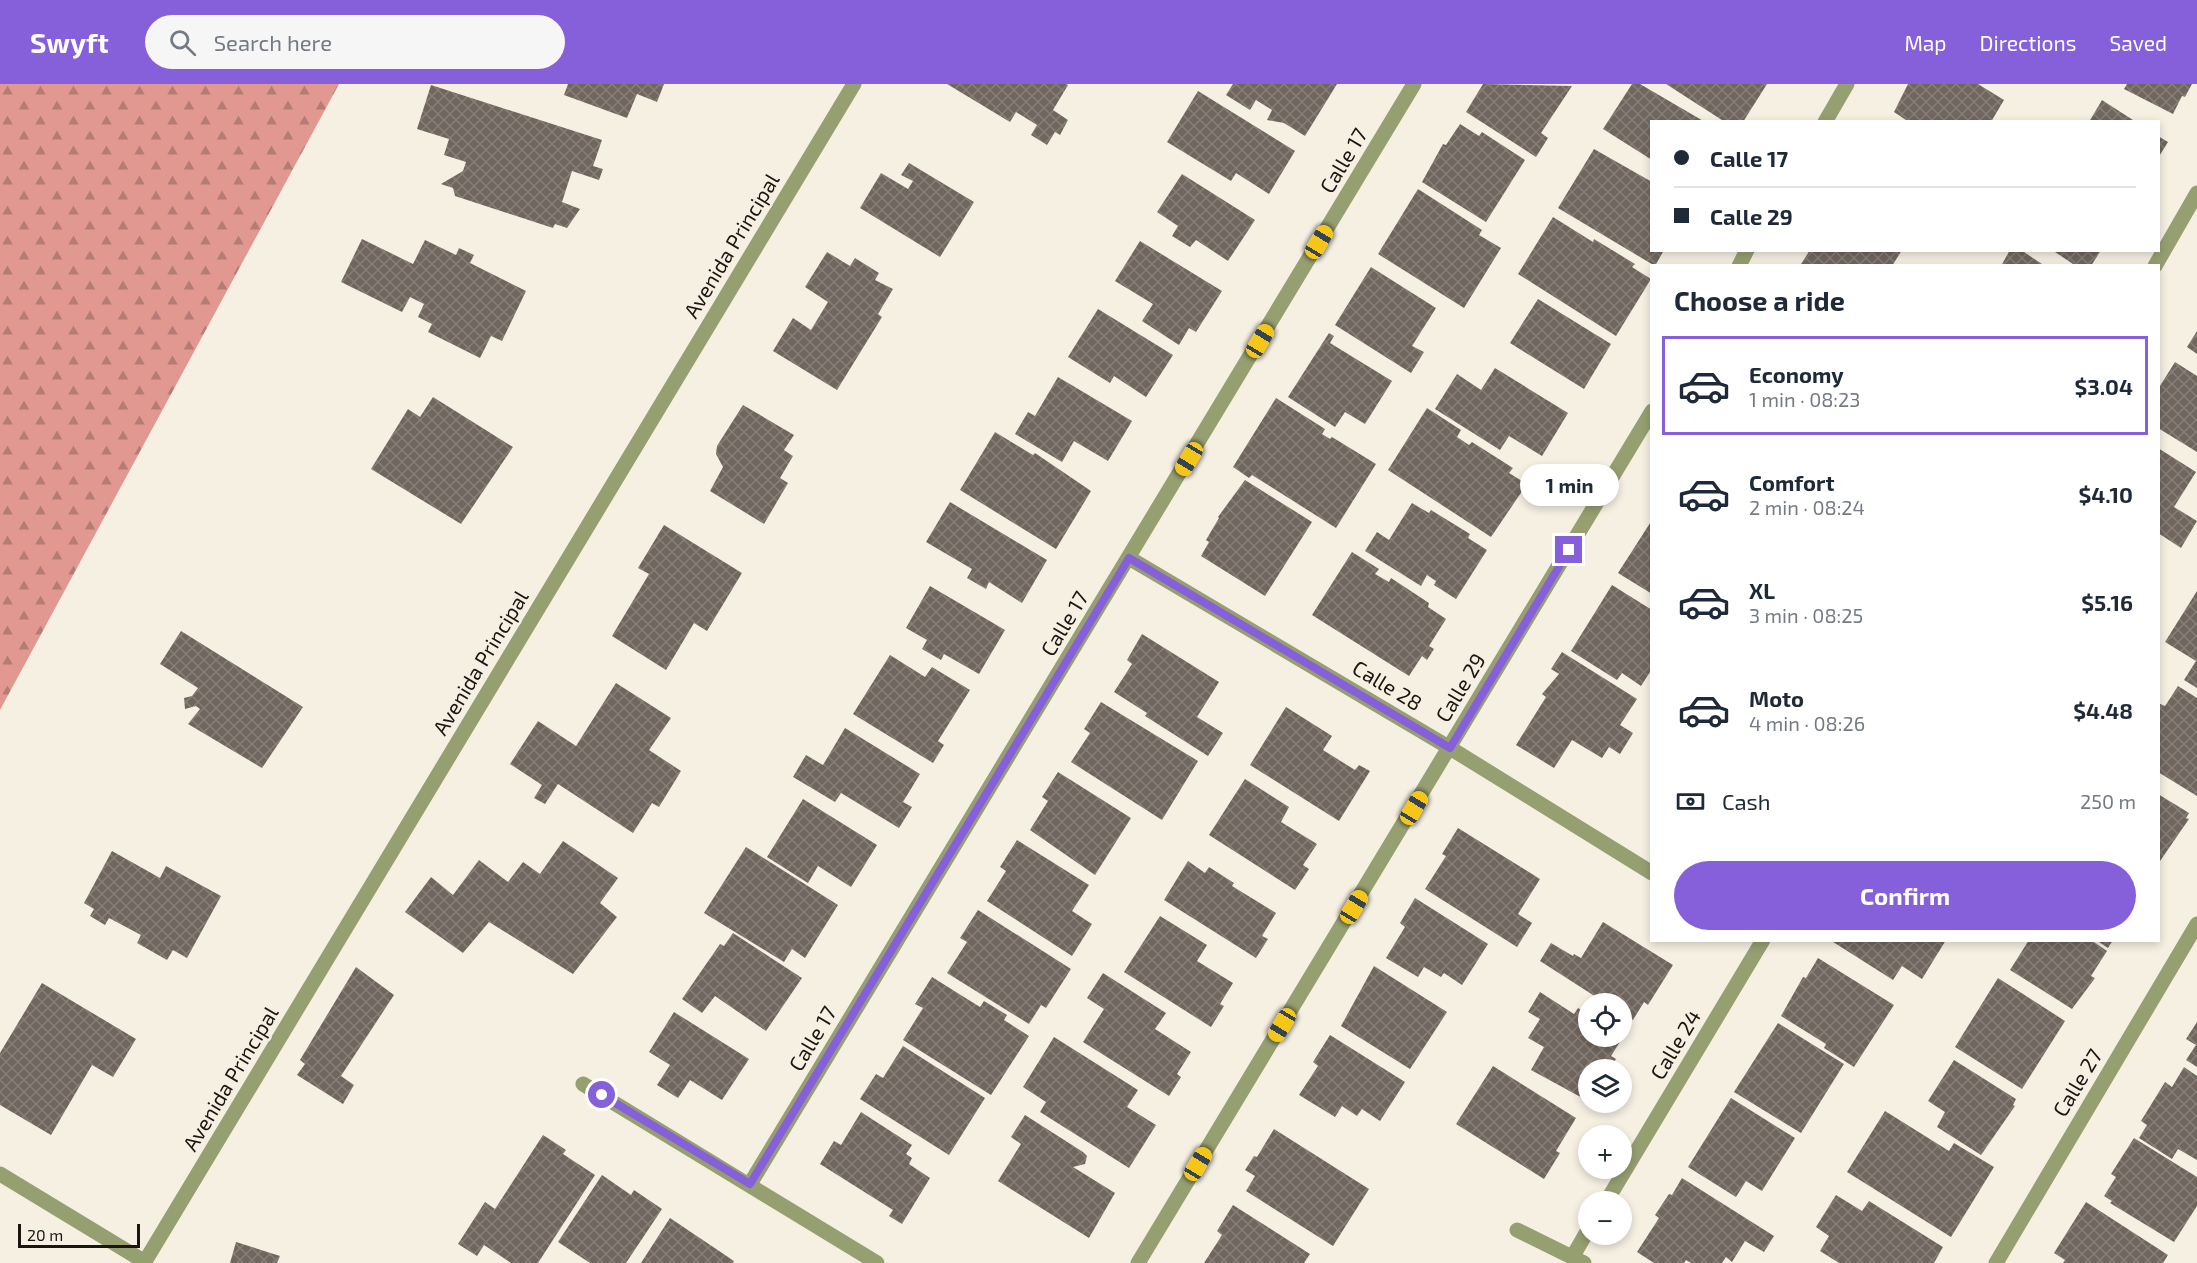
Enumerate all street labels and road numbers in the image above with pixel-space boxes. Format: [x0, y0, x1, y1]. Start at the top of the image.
street label: Calle 17 [1314, 123, 1372, 197]
street label: Avenida Principal [678, 168, 784, 322]
street label: Avenida Principal [427, 585, 533, 739]
street label: Calle 17 [1035, 586, 1093, 660]
street label: Calle 29 [1429, 648, 1490, 726]
street label: Calle 28 [1349, 654, 1427, 715]
street label: Avenida Principal [177, 1001, 283, 1155]
street label: Calle 17 [783, 1001, 841, 1075]
street label: Calle 24 [1644, 1005, 1705, 1084]
street label: Calle 27 [2047, 1044, 2107, 1121]

